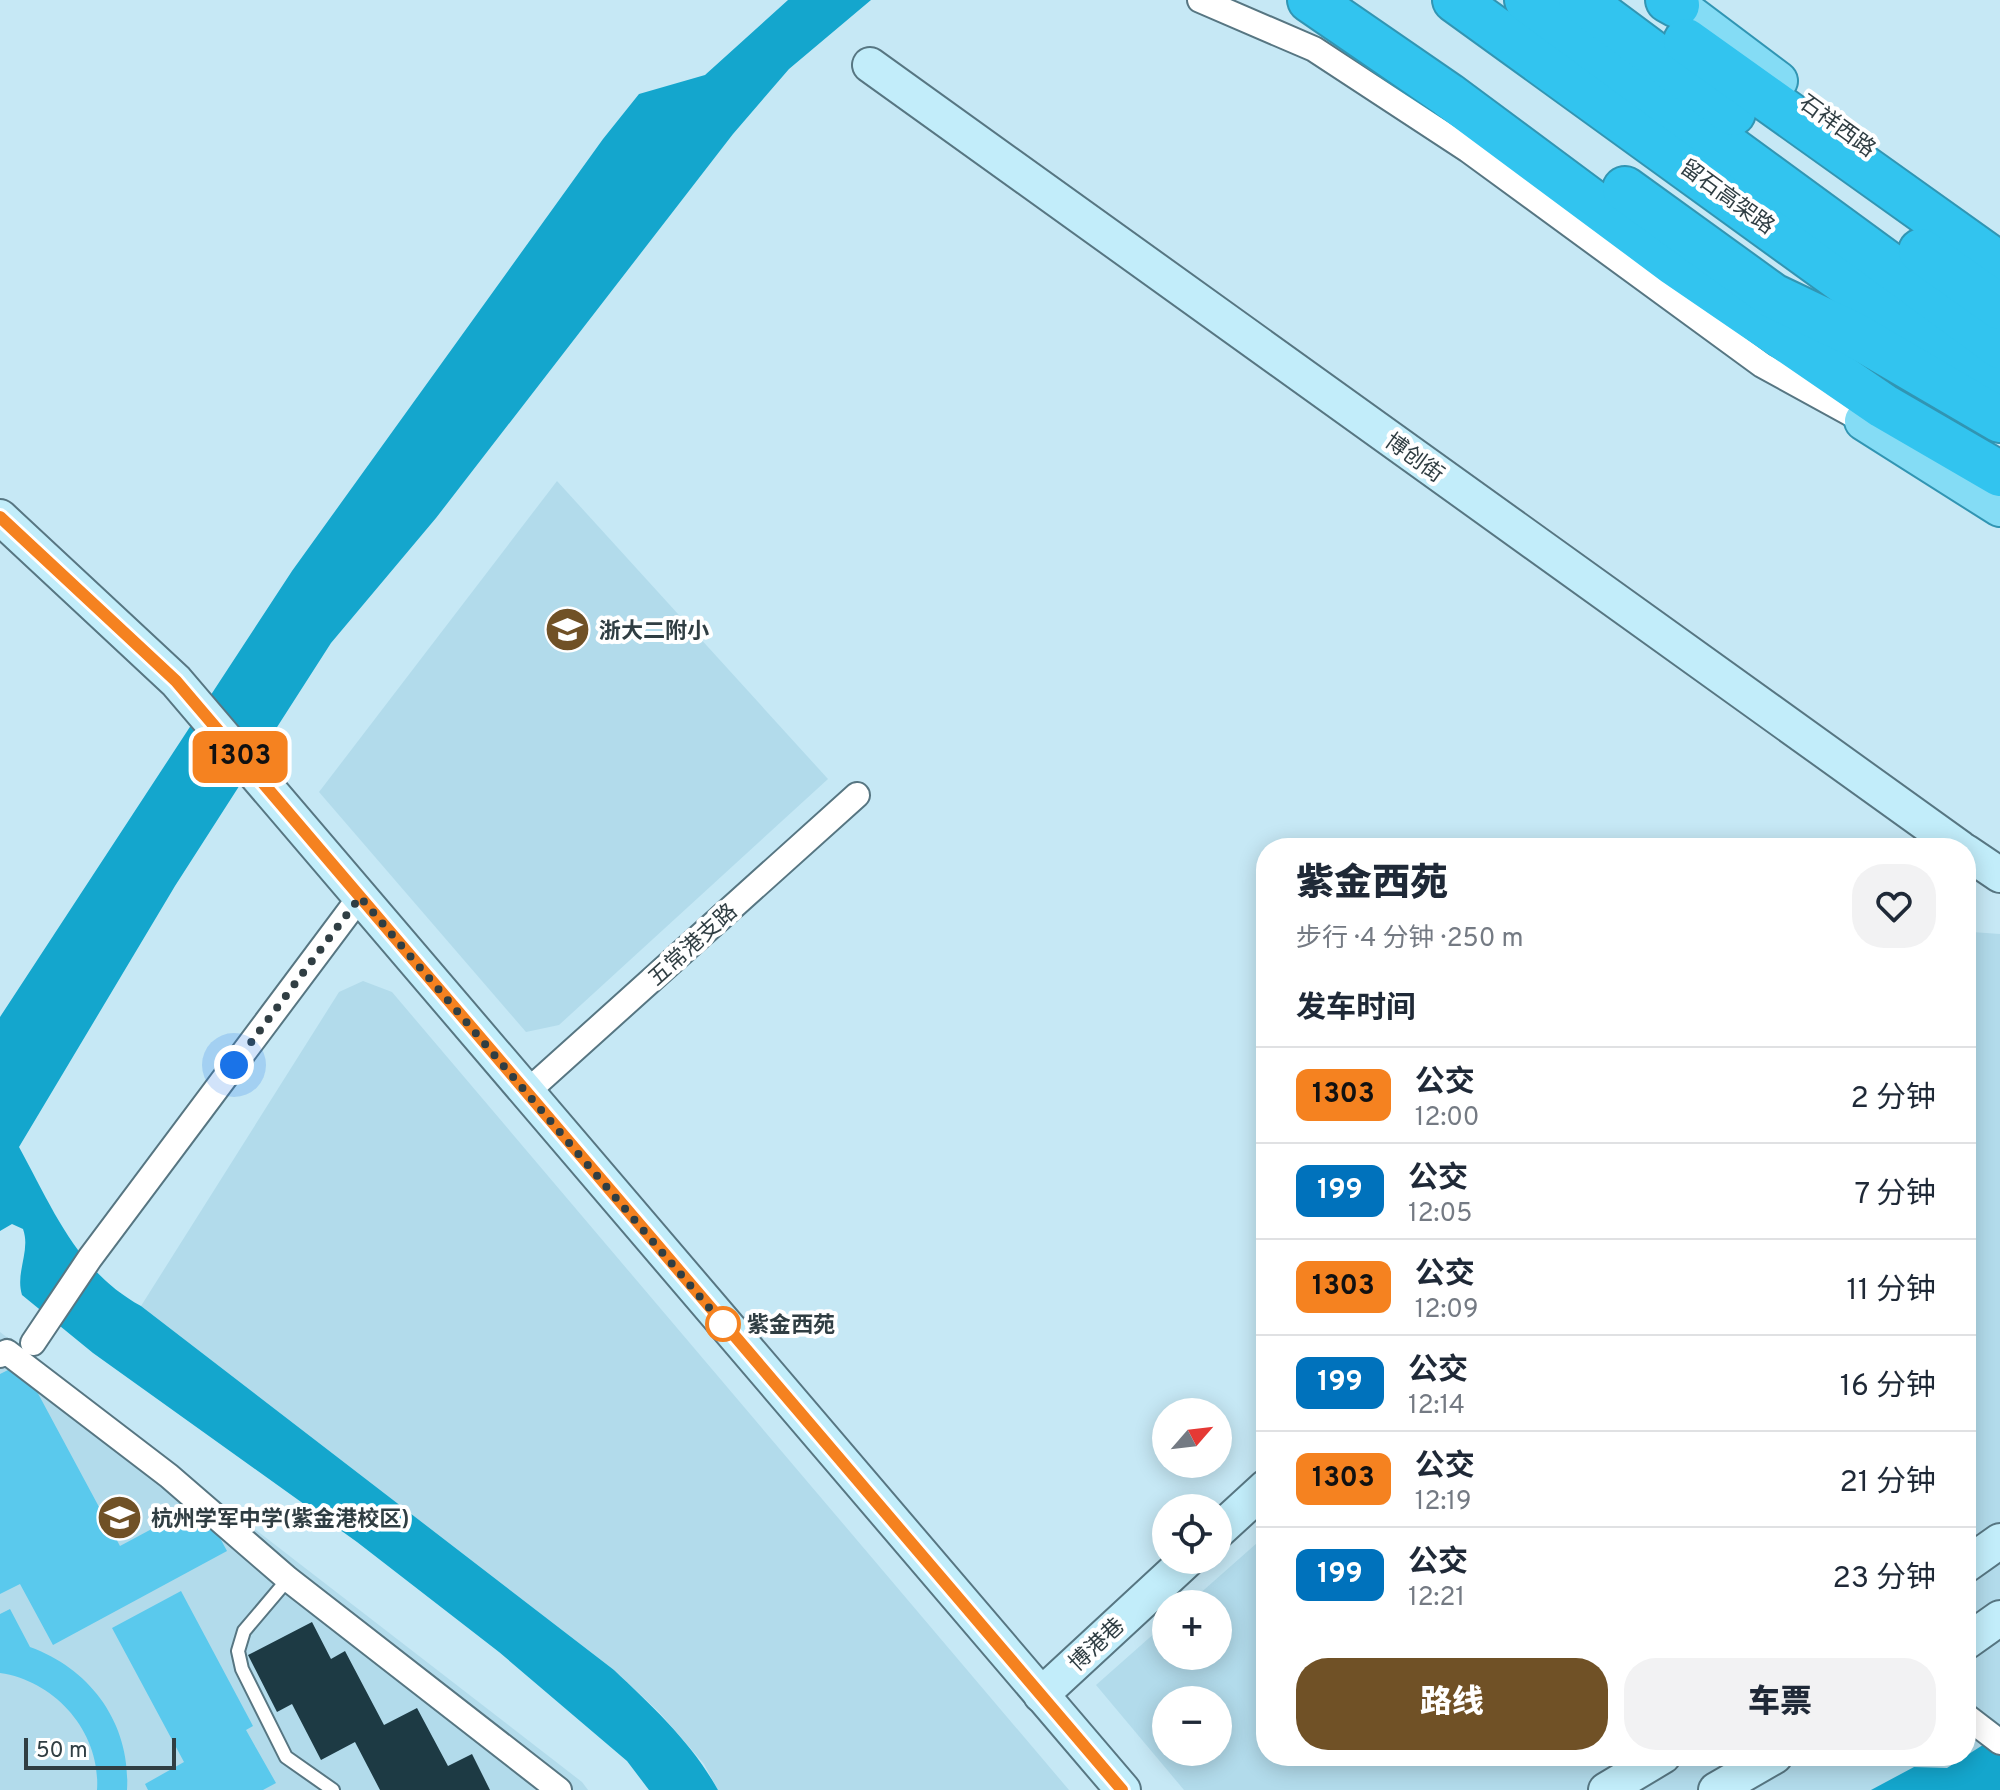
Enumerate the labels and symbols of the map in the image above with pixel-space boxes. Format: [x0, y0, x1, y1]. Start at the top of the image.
street label: 石祥西路 [1793, 90, 1880, 164]
street label: 留石高架路 [1674, 155, 1779, 241]
street label: 博创街 [1379, 429, 1448, 489]
school or university icon: 浙大二附小 [544, 606, 592, 654]
place label: 浙大二附小 [599, 619, 709, 646]
line badge: 1303 [184, 731, 296, 783]
street label: 五常港支路 [644, 899, 744, 993]
your location [214, 1045, 254, 1085]
marker: 紫金西苑 [706, 1307, 740, 1341]
place label: 紫金西苑 [747, 1313, 835, 1340]
north arrow [1152, 1398, 1232, 1478]
school or university icon: 杭州学军中学(紫金港校区) [96, 1494, 144, 1542]
place label: 杭州学军中学(紫金港校区) [151, 1507, 409, 1534]
street label: 博港巷 [1064, 1613, 1131, 1678]
scale bar [24, 1734, 176, 1770]

